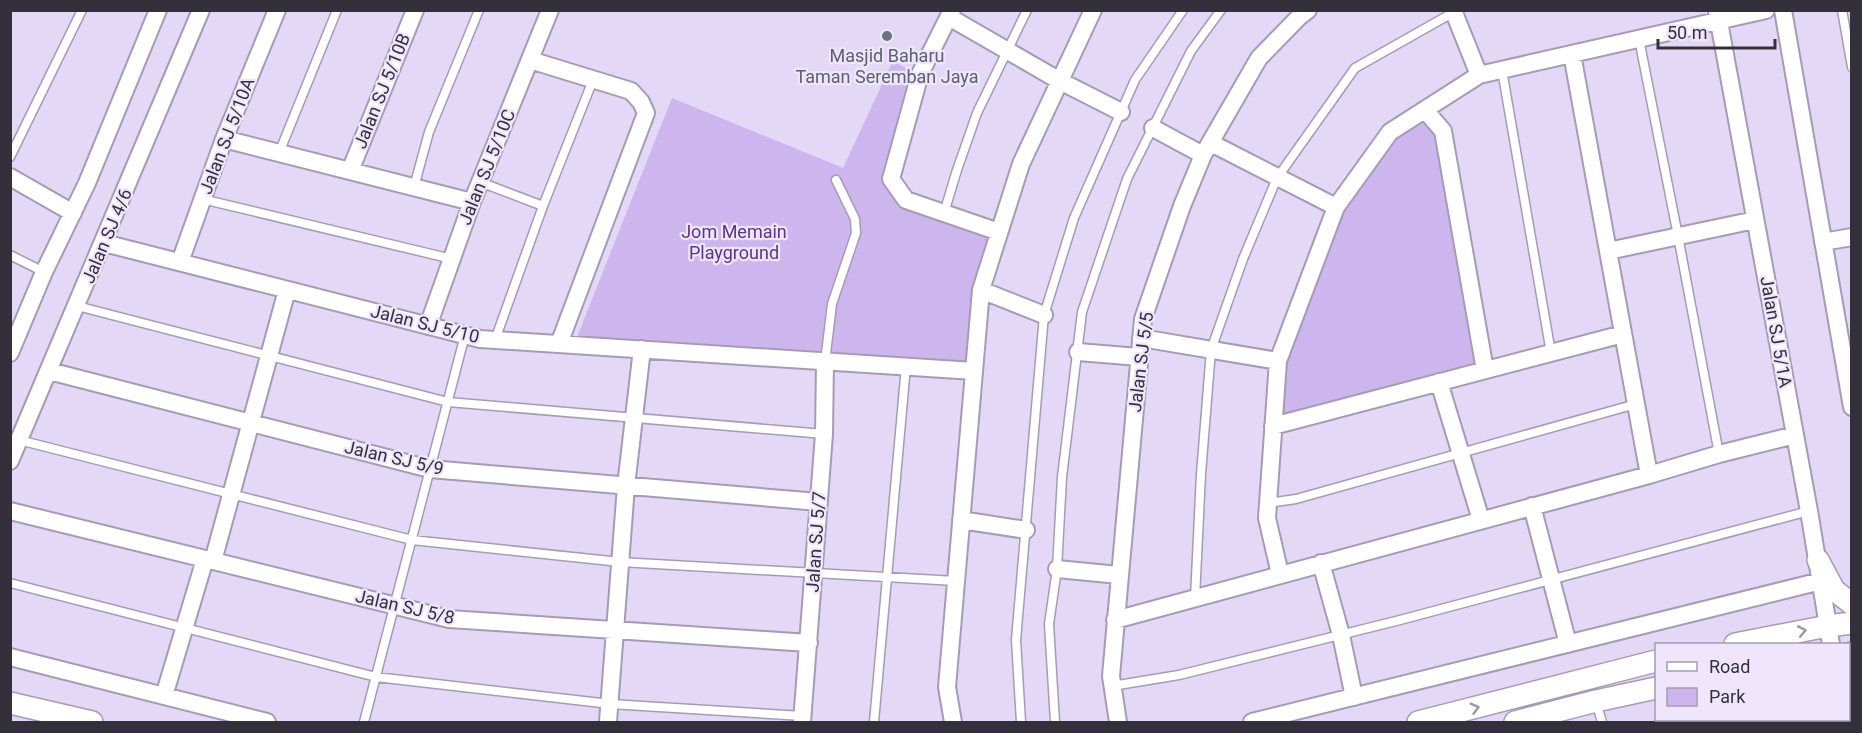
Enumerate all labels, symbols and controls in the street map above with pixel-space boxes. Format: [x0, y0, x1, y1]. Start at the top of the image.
scale bar [1658, 12, 1775, 50]
text: 50 m [1667, 22, 1707, 43]
marker: Masjid Baharu Taman Seremban Jaya [880, 29, 894, 43]
street label: Jalan SJ 5/10B [349, 30, 414, 151]
place label: Masjid Baharu Taman Seremban Jaya [795, 45, 979, 87]
street label: Jalan SJ 5/10A [195, 74, 258, 197]
street label: Jalan SJ 5/10C [454, 106, 519, 228]
street label: Jalan SJ 4/6 [77, 185, 136, 286]
park label: Jom Memain Playground [681, 221, 787, 263]
street label: Jalan SJ 5/1A [1756, 275, 1797, 390]
street label: Jalan SJ 5/10 [369, 300, 482, 347]
street label: Jalan SJ 5/5 [1124, 311, 1157, 413]
street label: Jalan SJ 5/9 [343, 436, 446, 479]
street label: Jalan SJ 5/7 [802, 491, 829, 593]
street label: Jalan SJ 5/8 [354, 585, 457, 628]
one-way arrow [1797, 625, 1807, 638]
legend [1655, 643, 1850, 721]
text: Road [1709, 656, 1750, 677]
text: Park [1709, 686, 1746, 707]
one-way arrow [1470, 702, 1480, 715]

